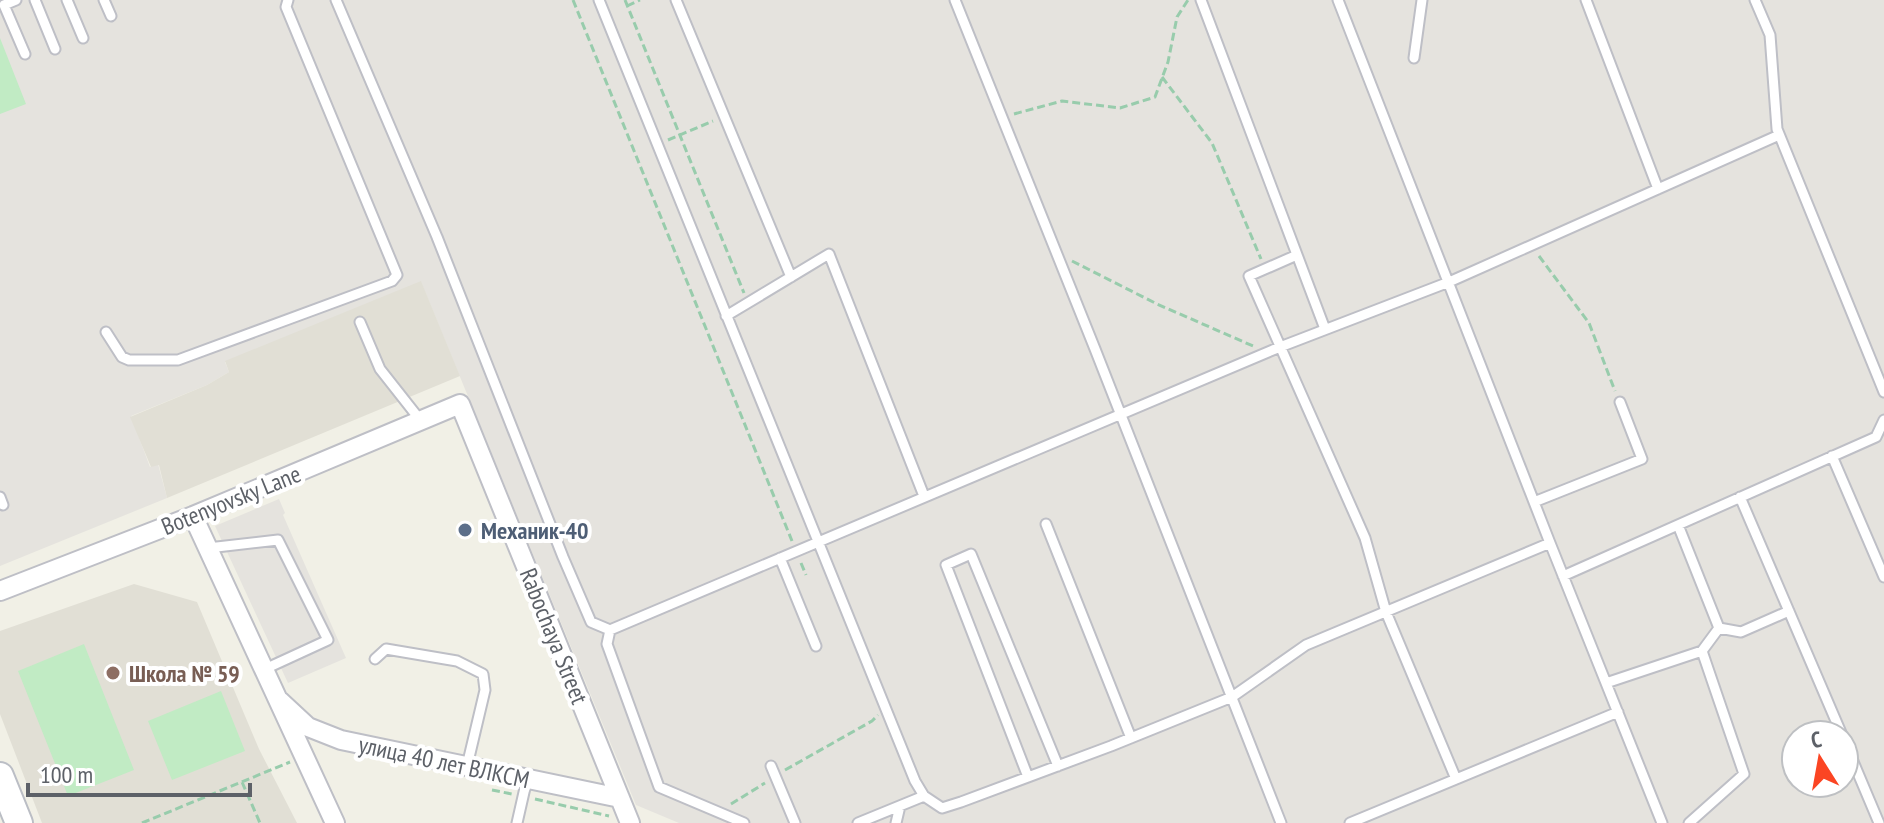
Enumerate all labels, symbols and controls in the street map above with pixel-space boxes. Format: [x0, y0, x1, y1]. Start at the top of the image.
street label: Botenyovsky Lane [157, 458, 305, 542]
place label: Механик-40 [481, 515, 589, 546]
marker: Механик-40 [456, 521, 474, 539]
street label: Rabochaya Street [513, 563, 595, 709]
place label: Школа № 59 [129, 658, 240, 689]
marker: Школа № 59 [104, 664, 122, 682]
north arrow [1780, 719, 1860, 799]
text: С [1809, 725, 1824, 754]
street label: улица 40 лет ВЛКСМ [356, 729, 532, 795]
scale bar [28, 747, 250, 797]
text: 100 m [40, 759, 93, 790]

